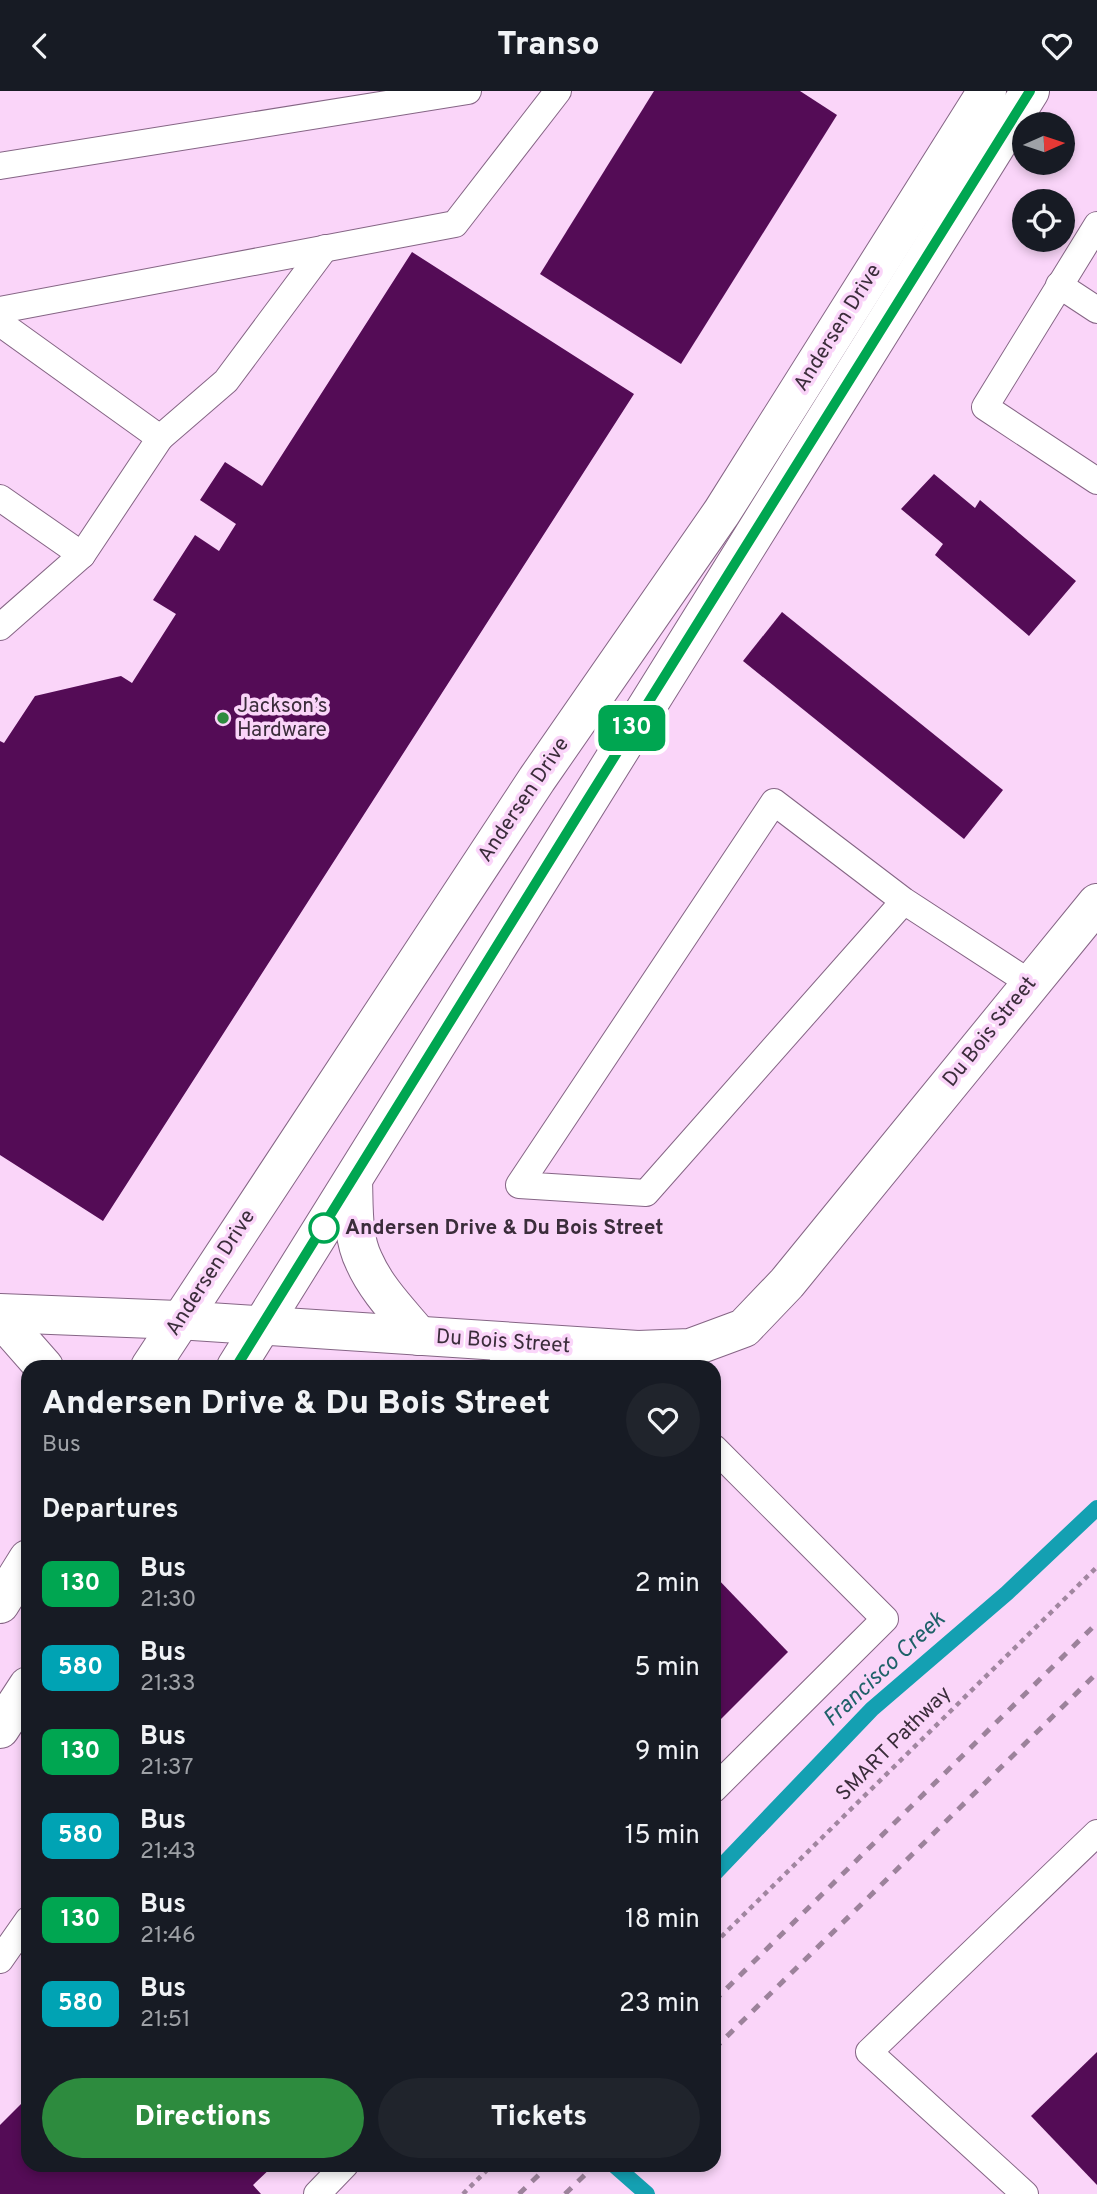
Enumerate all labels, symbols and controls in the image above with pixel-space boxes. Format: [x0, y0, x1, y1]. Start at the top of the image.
text: Transo [497, 26, 600, 66]
icon: back [21, 27, 59, 65]
icon: heart [1038, 27, 1076, 65]
north arrow [1012, 112, 1074, 175]
map controls [1012, 112, 1075, 252]
button: locate [1012, 189, 1075, 252]
street label: Andersen Drive [788, 259, 888, 397]
place label: Jackson’s Hardware [237, 693, 328, 744]
line badge: 130 [592, 705, 672, 751]
marker: Jackson’s Hardware [215, 710, 231, 726]
text: 130 [612, 713, 652, 743]
street label: Andersen Drive [472, 732, 576, 868]
street label: Du Bois Street [937, 971, 1043, 1093]
street label: Andersen Drive [160, 1205, 262, 1341]
marker: Andersen Drive & Du Bois Street [309, 1213, 339, 1243]
place label: Andersen Drive & Du Bois Street [345, 1215, 664, 1242]
street label: Du Bois Street [435, 1324, 571, 1360]
button: heart [626, 1383, 700, 1457]
text: Andersen Drive & Du Bois Street [42, 1384, 550, 1426]
text: Bus [42, 1431, 81, 1460]
text: Departures [42, 1494, 179, 1527]
text: Bus [140, 1553, 186, 1586]
text: 2 min [635, 1568, 700, 1601]
text: 130 [61, 1569, 100, 1599]
text: 21:30 [140, 1586, 196, 1615]
water label: Francisco Creek [818, 1606, 953, 1734]
text: Bus [140, 1637, 186, 1670]
text: 5 min [634, 1652, 700, 1685]
text: 580 [58, 1653, 103, 1683]
text: 21:33 [140, 1670, 196, 1699]
street label: SMART Pathway [831, 1681, 957, 1807]
text: Bus [140, 1721, 186, 1754]
text: 9 min [635, 1736, 700, 1769]
text: 130 [61, 1737, 100, 1767]
text: 21:37 [140, 1754, 193, 1783]
text: Bus [140, 1805, 186, 1838]
text: 15 min [625, 1820, 700, 1853]
text: 580 [58, 1821, 103, 1851]
text: 21:43 [140, 1838, 196, 1867]
text: Bus [140, 1889, 186, 1922]
text: 18 min [625, 1904, 700, 1937]
text: 130 [61, 1905, 100, 1935]
text: 21:46 [140, 1922, 196, 1951]
text: Bus [140, 1973, 186, 2006]
text: 23 min [619, 1988, 700, 2021]
text: 580 [58, 1989, 103, 2019]
text: 21:51 [140, 2006, 191, 2035]
button: Directions [42, 2078, 364, 2158]
button: Tickets [378, 2078, 700, 2158]

